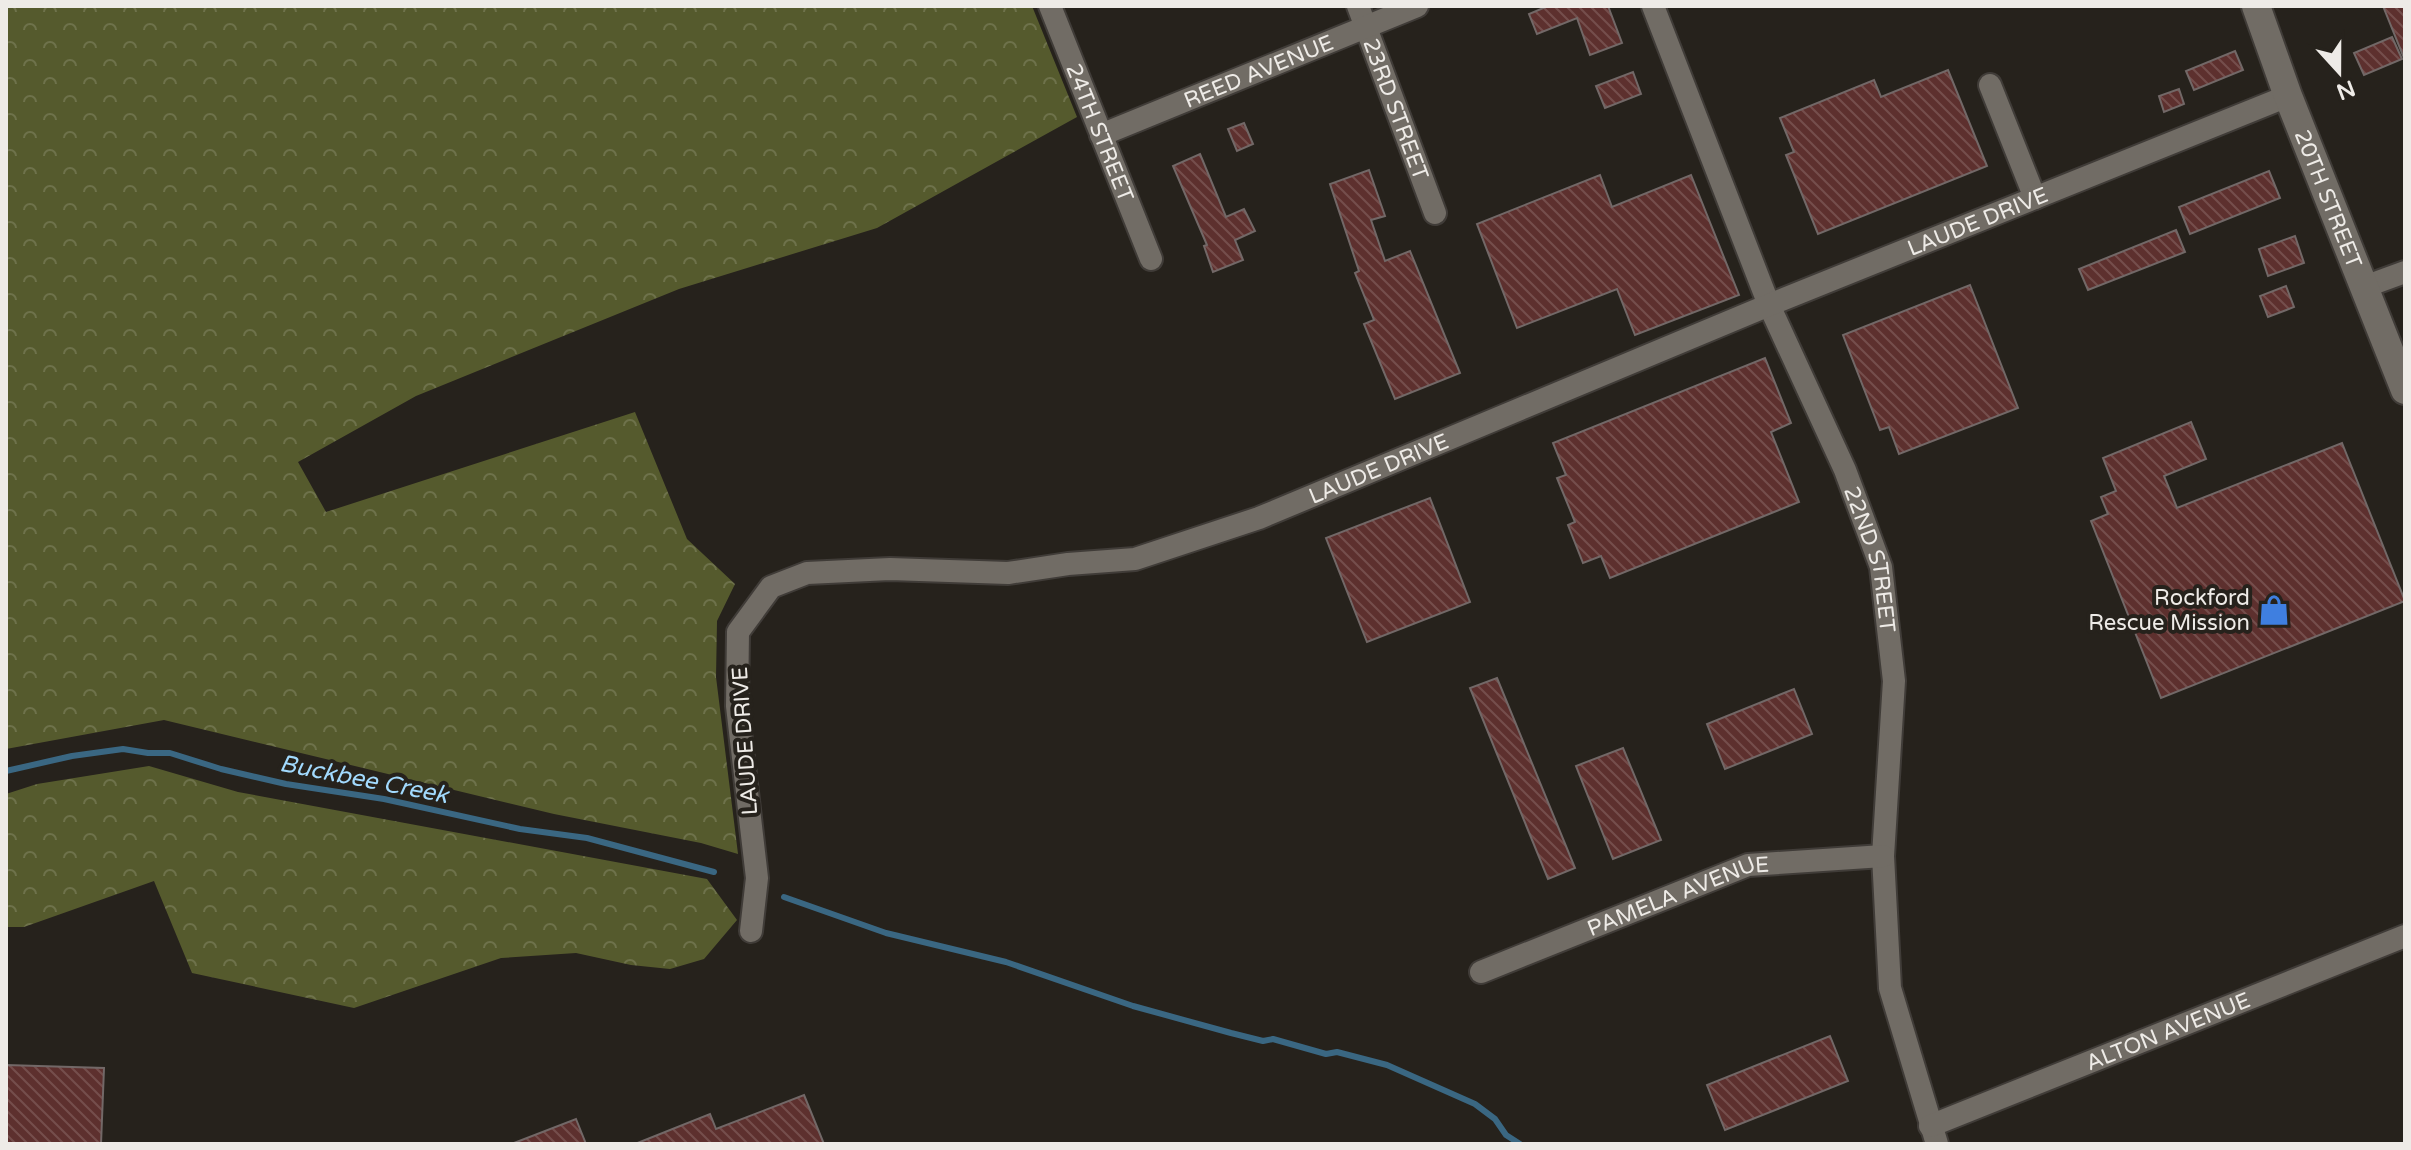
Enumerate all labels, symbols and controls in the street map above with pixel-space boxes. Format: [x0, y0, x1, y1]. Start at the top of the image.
street label: REED AVENUE [1180, 30, 1337, 114]
north arrow [2299, 32, 2379, 112]
street label: 23RD STREET [1357, 35, 1434, 184]
street label: 24TH STREET [1060, 60, 1139, 206]
text: N [2333, 74, 2359, 105]
street label: 20TH STREET [2289, 126, 2367, 273]
street label: LAUDE DRIVE [1904, 182, 2052, 262]
street label: LAUDE DRIVE [1305, 428, 1453, 510]
street label: 22ND STREET [1838, 483, 1900, 634]
place label: Rockford Rescue Mission [2088, 585, 2250, 636]
shop icon: Rockford Rescue Mission [2257, 593, 2291, 627]
street label: LAUDE DRIVE [727, 666, 763, 816]
water label: Buckbee Creek [277, 749, 453, 810]
street label: PAMELA AVENUE [1584, 851, 1770, 942]
street label: ALTON AVENUE [2082, 987, 2254, 1076]

